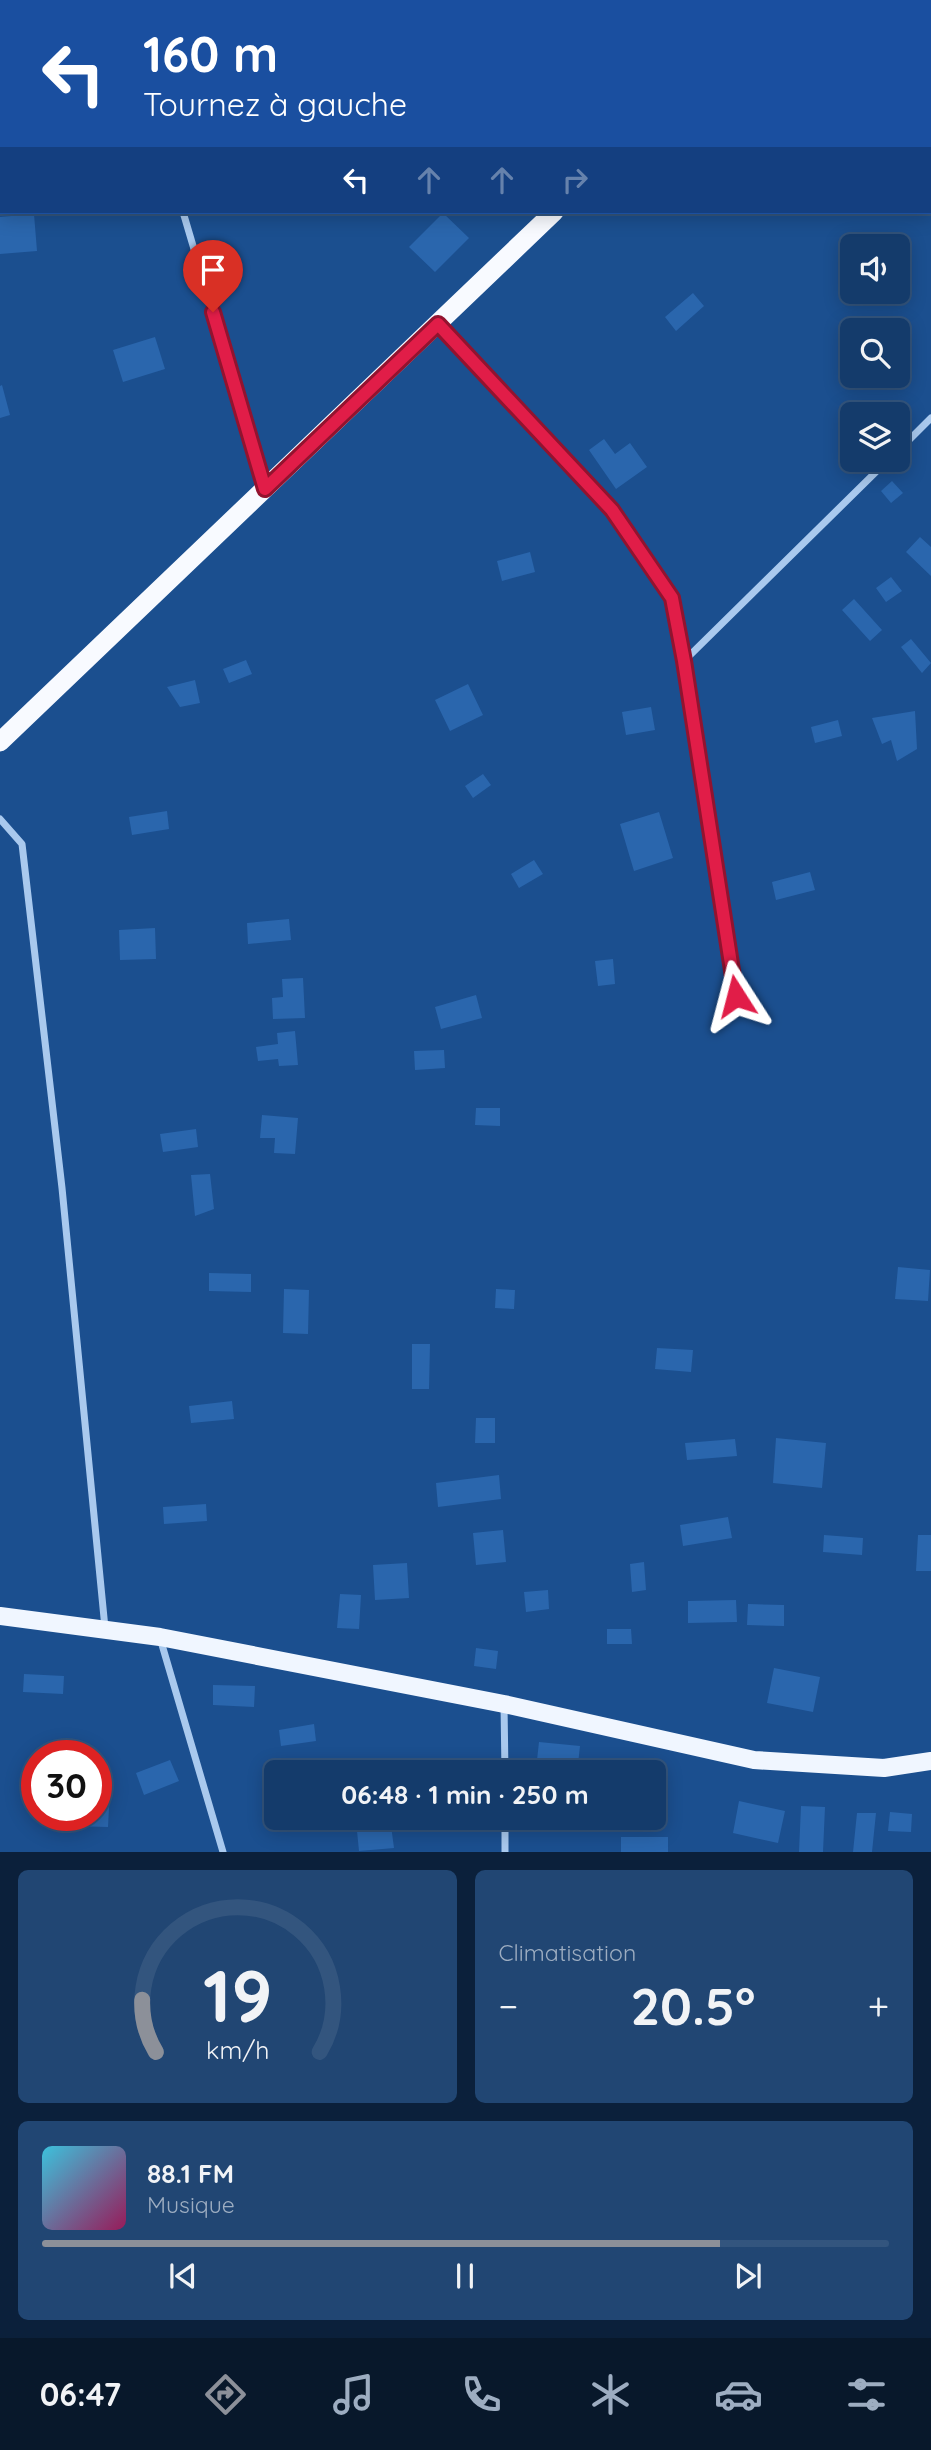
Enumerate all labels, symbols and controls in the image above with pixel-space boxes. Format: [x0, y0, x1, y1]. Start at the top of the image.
text: 160 m [143, 23, 278, 84]
icon: left [28, 28, 119, 119]
text: Tournez à gauche [143, 84, 407, 124]
icon: left [337, 161, 375, 199]
icon: ahead [410, 161, 448, 199]
icon: ahead [483, 161, 521, 199]
icon: right [556, 161, 594, 199]
map controls [840, 234, 910, 472]
button: sound [840, 234, 910, 304]
pin [183, 240, 243, 312]
icon: arrive [194, 251, 232, 289]
button: search [840, 318, 910, 388]
button: layers [840, 402, 910, 472]
position arrow [699, 959, 773, 1033]
speed limit sign: 30 [21, 1740, 112, 1831]
text: 06:48 · 1 min · 250 m [341, 1778, 589, 1811]
text: Climatisation [499, 1938, 636, 1967]
text: 19 [202, 1950, 272, 2041]
text: 20.5° [630, 1973, 755, 2038]
text: − [499, 1982, 518, 2030]
text: + [868, 1982, 889, 2030]
text: km/h [206, 2034, 269, 2065]
text: 88.1 FM [147, 2157, 234, 2190]
text: Musique [147, 2190, 235, 2219]
icon: previous [164, 2257, 202, 2295]
icon: pause [446, 2257, 484, 2295]
icon: next [729, 2257, 767, 2295]
icon: directions [201, 2370, 250, 2419]
icon: music [329, 2370, 378, 2419]
icon: phone [457, 2370, 506, 2419]
icon: climate [586, 2370, 635, 2419]
icon: car [714, 2370, 763, 2419]
icon: filters [842, 2370, 891, 2419]
text: 06:47 [40, 2374, 121, 2414]

